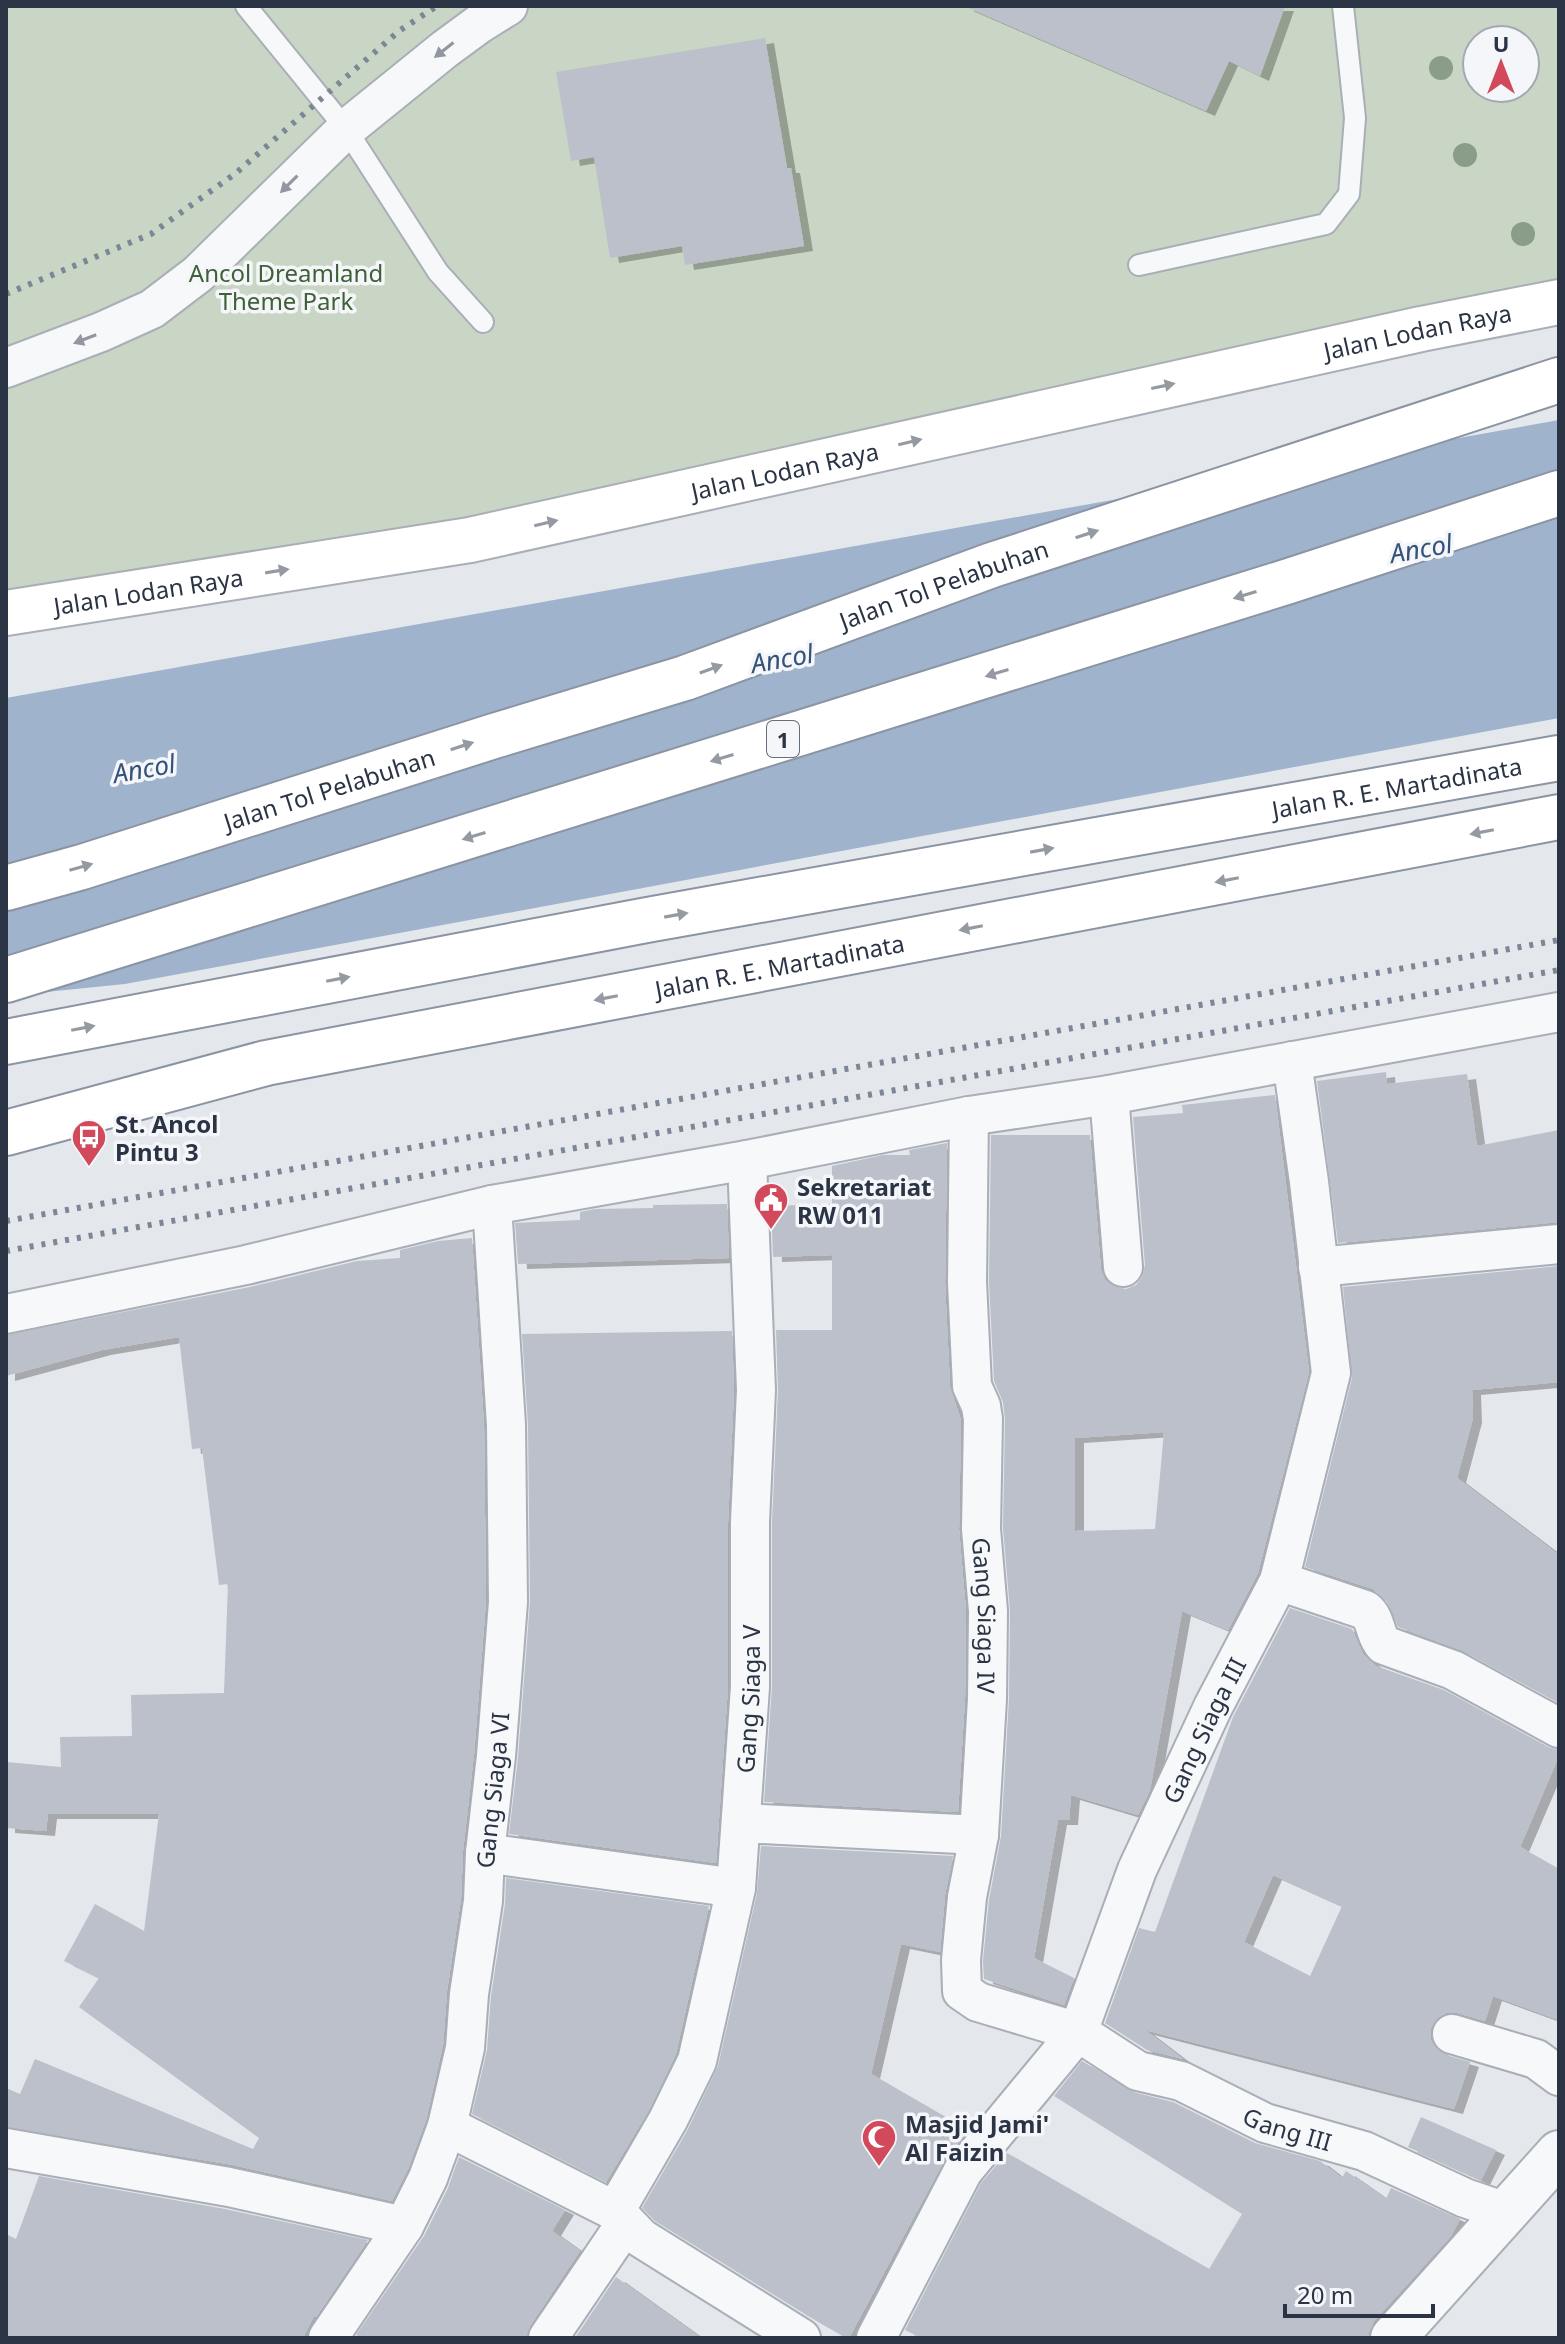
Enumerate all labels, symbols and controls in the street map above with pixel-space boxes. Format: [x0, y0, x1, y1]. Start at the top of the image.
north arrow [1461, 24, 1541, 104]
text: U [1493, 28, 1509, 58]
one-way arrow [434, 41, 454, 58]
one-way arrow [280, 174, 299, 192]
park label: Ancol Dreamland Theme Park [189, 256, 383, 317]
street label: Jalan Lodan Raya [1318, 295, 1514, 367]
one-way arrow [72, 333, 96, 346]
one-way arrow [1151, 379, 1176, 392]
street label: Jalan Lodan Raya [686, 433, 882, 507]
one-way arrow [897, 435, 922, 448]
one-way arrow [534, 516, 559, 529]
water label: Ancol [1385, 525, 1456, 572]
one-way arrow [1075, 528, 1099, 540]
street label: Jalan Tol Pelabuhan [832, 531, 1052, 637]
street label: Jalan Lodan Raya [49, 559, 245, 622]
one-way arrow [264, 564, 289, 576]
one-way arrow [1233, 589, 1257, 602]
water label: Ancol [746, 635, 817, 682]
one-way arrow [699, 662, 723, 675]
one-way arrow [985, 667, 1009, 679]
road number: 1 [767, 721, 799, 757]
street label: Jalan Tol Pelabuhan [217, 739, 439, 838]
one-way arrow [451, 739, 475, 752]
water label: Ancol [108, 745, 179, 792]
street label: Jalan R. E. Martadinata [1267, 748, 1524, 826]
one-way arrow [710, 753, 734, 765]
one-way arrow [1470, 826, 1495, 838]
one-way arrow [462, 830, 486, 843]
one-way arrow [1030, 843, 1055, 855]
one-way arrow [70, 860, 94, 873]
one-way arrow [1214, 874, 1239, 886]
one-way arrow [664, 909, 689, 921]
one-way arrow [959, 923, 984, 935]
street label: Jalan R. E. Martadinata [650, 925, 907, 1006]
one-way arrow [326, 972, 351, 985]
one-way arrow [593, 992, 618, 1005]
one-way arrow [70, 1021, 95, 1033]
place label: St. Ancol Pintu 3 [115, 1107, 218, 1168]
bus stop icon: St. Ancol Pintu 3 [70, 1118, 108, 1168]
place label: Sekretariat RW 011 [797, 1170, 932, 1231]
public building icon: Sekretariat RW 011 [752, 1181, 790, 1231]
street label: Gang Siaga IV [965, 1536, 1005, 1695]
street label: Gang Siaga V [728, 1624, 767, 1774]
street label: Gang Siaga III [1154, 1651, 1253, 1808]
street label: Gang Siaga VI [468, 1711, 516, 1869]
street label: Gang III [1238, 2098, 1336, 2158]
place label: Masjid Jami' Al Faizin [905, 2107, 1049, 2168]
mosque icon: Masjid Jami' Al Faizin [860, 2118, 898, 2168]
scale bar [1285, 2268, 1433, 2318]
text: 20 m [1297, 2278, 1353, 2311]

